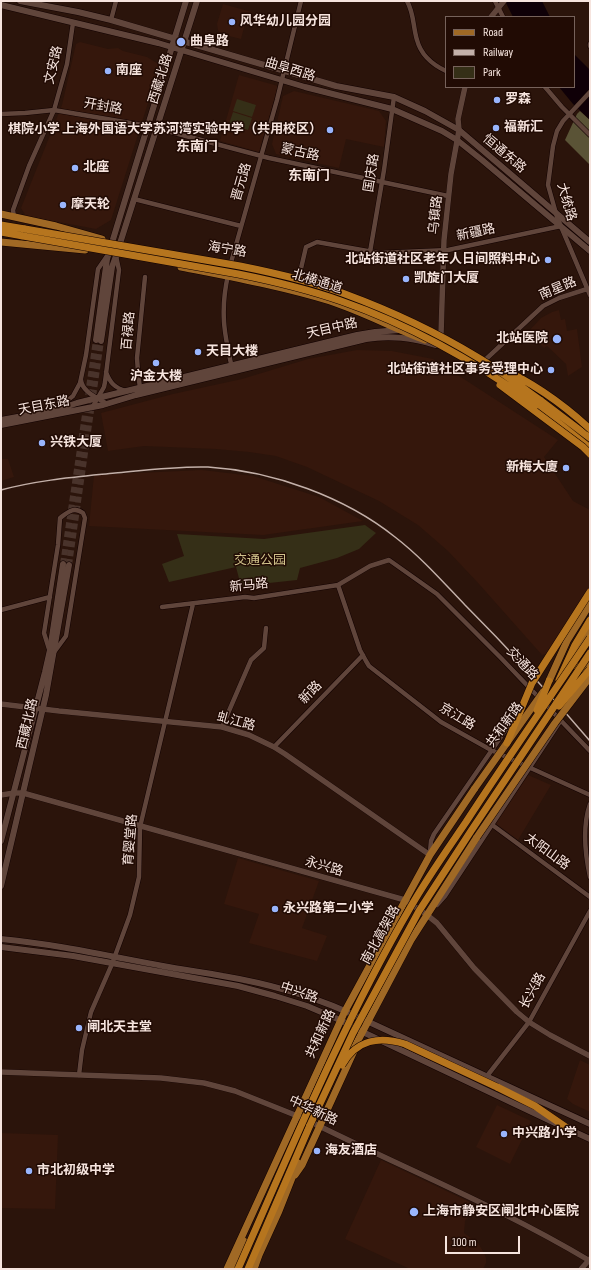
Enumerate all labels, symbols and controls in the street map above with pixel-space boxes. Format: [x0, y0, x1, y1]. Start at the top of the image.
place label: 风华幼儿园分园 [240, 14, 331, 30]
legend [445, 16, 575, 88]
marker: 风华幼儿园分园 [227, 17, 237, 27]
text: Road [483, 25, 503, 40]
place label: 曲阜路 [190, 34, 229, 50]
marker: 曲阜路 [175, 36, 187, 48]
street label: 文安路 [42, 44, 66, 86]
text: Railway [483, 45, 513, 60]
street label: 西藏北路 [146, 52, 176, 106]
street label: 曲阜西路 [263, 55, 317, 85]
place label: 南座 [116, 63, 142, 79]
text: Park [483, 65, 501, 80]
marker: 南座 [103, 66, 113, 76]
place label: 罗森 [505, 92, 531, 108]
marker: 罗森 [492, 95, 502, 105]
street label: 开封路 [82, 96, 124, 118]
place label: 福新汇 [504, 120, 543, 136]
place label: 棋院小学 上海外国语大学苏河湾实验中学（共用校区） [8, 122, 322, 138]
marker: 福新汇 [491, 123, 501, 133]
marker: 棋院小学 上海外国语大学苏河湾实验中学（共用校区） [325, 125, 335, 135]
street label: 恒通东路 [479, 131, 529, 177]
district label: 东南门 [176, 139, 218, 155]
street label: 蒙古路 [279, 141, 321, 165]
street label: 国庆路 [361, 153, 383, 193]
place label: 北座 [83, 160, 109, 176]
street label: 晋元路 [229, 161, 255, 203]
marker: 北座 [70, 163, 80, 173]
district label: 东南门 [288, 168, 330, 184]
street label: 大统路 [553, 181, 579, 223]
street label: 乌镇路 [426, 195, 446, 235]
place label: 摩天轮 [71, 197, 110, 213]
marker: 摩天轮 [58, 200, 68, 210]
street label: 新疆路 [455, 221, 497, 245]
street label: 海宁路 [207, 239, 247, 261]
place label: 北站街道社区老年人日间照料中心 [345, 252, 540, 268]
marker: 北站街道社区老年人日间照料中心 [543, 255, 553, 265]
street label: 北横通道 [290, 267, 344, 297]
place label: 凯旋门大厦 [414, 271, 479, 287]
marker: 凯旋门大厦 [401, 274, 411, 284]
street label: 南星路 [537, 274, 579, 304]
street label: 百禄路 [120, 311, 138, 351]
street label: 天目中路 [305, 316, 359, 342]
place label: 北站医院 [496, 331, 548, 347]
marker: 北站医院 [551, 333, 563, 345]
place label: 天目大楼 [206, 344, 258, 360]
marker: 天目大楼 [193, 347, 203, 357]
marker: 沪金大楼 [151, 358, 161, 368]
place label: 北站街道社区事务受理中心 [387, 362, 543, 378]
marker: 北站街道社区事务受理中心 [546, 365, 556, 375]
place label: 沪金大楼 [130, 369, 182, 385]
street label: 天目东路 [17, 393, 71, 419]
place label: 兴铁大厦 [50, 435, 102, 451]
marker: 兴铁大厦 [37, 438, 47, 448]
place label: 新梅大廈 [506, 460, 558, 476]
marker: 新梅大廈 [561, 463, 571, 473]
park label: 交通公园 [234, 553, 286, 569]
street label: 新马路 [229, 576, 269, 596]
street label: 交通路 [503, 644, 541, 684]
street label: 新路 [296, 678, 326, 708]
street label: 西藏北路 [15, 697, 41, 751]
street label: 共和新路 [483, 699, 527, 751]
street label: 京江路 [436, 700, 478, 734]
street label: 虬江路 [215, 709, 257, 735]
street label: 育婴堂路 [121, 813, 141, 867]
street label: 太阳山路 [521, 830, 573, 874]
street label: 永兴路 [303, 854, 345, 880]
place label: 永兴路第二小学 [283, 901, 374, 917]
street label: 南北高架路 [358, 903, 404, 967]
marker: 永兴路第二小学 [270, 904, 280, 914]
street label: 长兴路 [517, 970, 549, 1012]
street label: 中兴路 [278, 979, 320, 1007]
street label: 共和新路 [303, 1007, 339, 1061]
place label: 闸北天主堂 [87, 1020, 152, 1036]
marker: 闸北天主堂 [74, 1023, 84, 1033]
street label: 中华新路 [286, 1093, 340, 1129]
place label: 中兴路小学 [512, 1126, 577, 1142]
marker: 中兴路小学 [499, 1129, 509, 1139]
place label: 海友酒店 [325, 1143, 377, 1159]
marker: 海友酒店 [312, 1146, 322, 1156]
place label: 市北初级中学 [37, 1163, 115, 1179]
marker: 市北初级中学 [24, 1166, 34, 1176]
place label: 上海市静安区闸北中心医院 [423, 1204, 579, 1220]
marker: 上海市静安区闸北中心医院 [408, 1206, 420, 1218]
scale bar [447, 1228, 522, 1254]
text: 100 m [452, 1235, 477, 1250]

